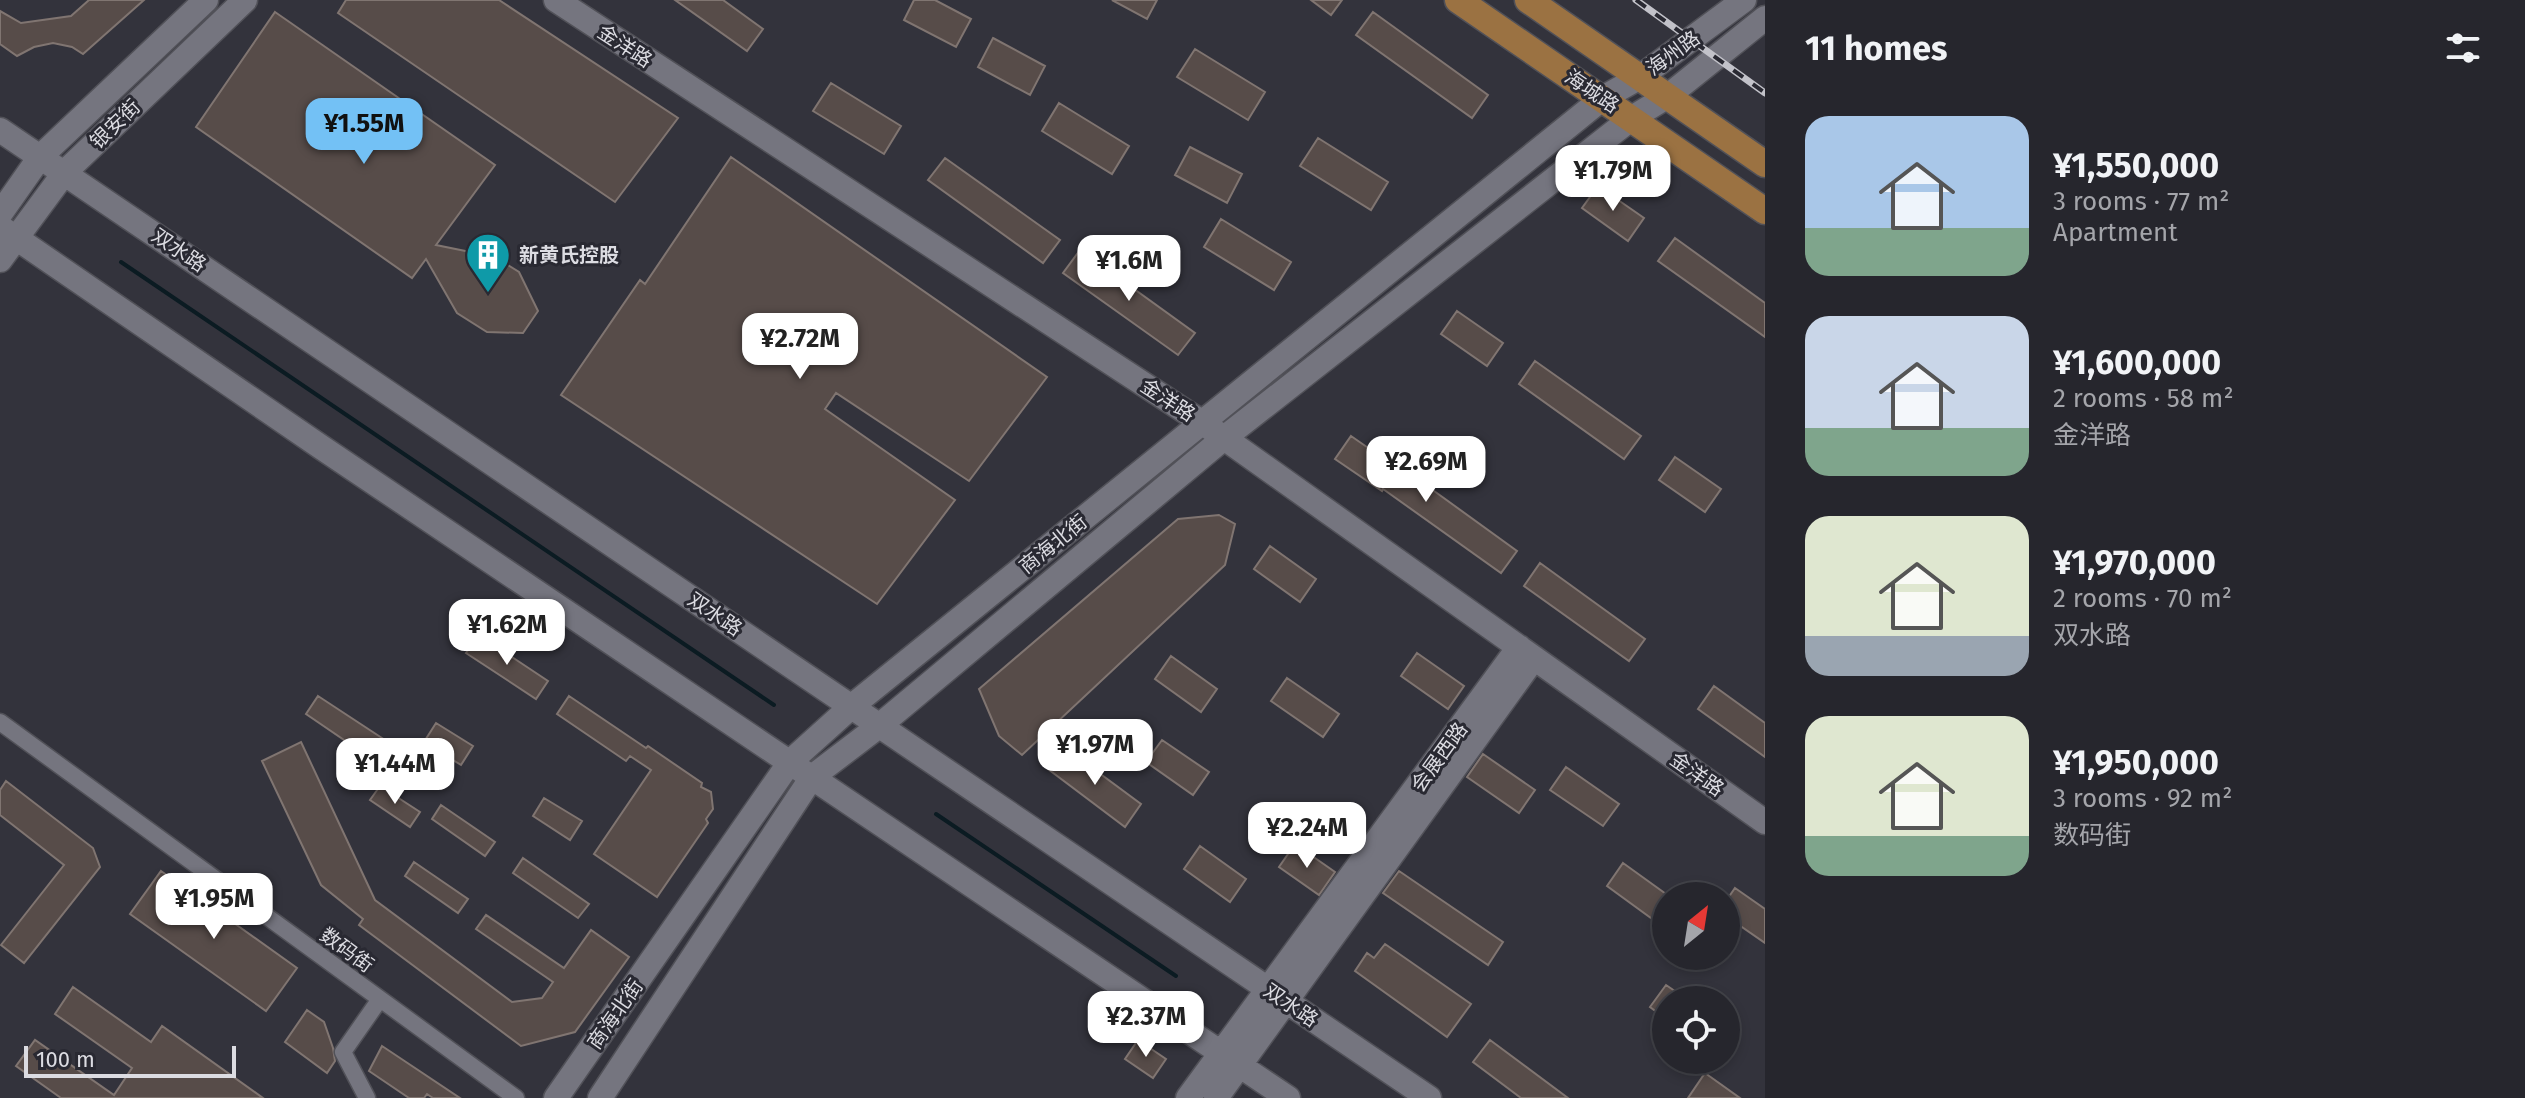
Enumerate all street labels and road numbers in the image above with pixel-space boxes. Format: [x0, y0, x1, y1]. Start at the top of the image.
street label: 金洋路 [593, 20, 657, 72]
street label: 海州路 [1642, 26, 1704, 80]
street label: 海城路 [1560, 64, 1624, 118]
street label: 银安街 [85, 95, 145, 153]
street label: 双水路 [147, 223, 211, 277]
street label: 金洋路 [1136, 374, 1200, 426]
street label: 商海北街 [1014, 510, 1092, 578]
street label: 双水路 [683, 587, 747, 641]
street label: 会展西路 [1406, 718, 1472, 796]
street label: 金洋路 [1666, 747, 1728, 801]
street label: 数码街 [316, 923, 378, 977]
street label: 商海北街 [582, 974, 648, 1054]
street label: 双水路 [1259, 978, 1323, 1032]

